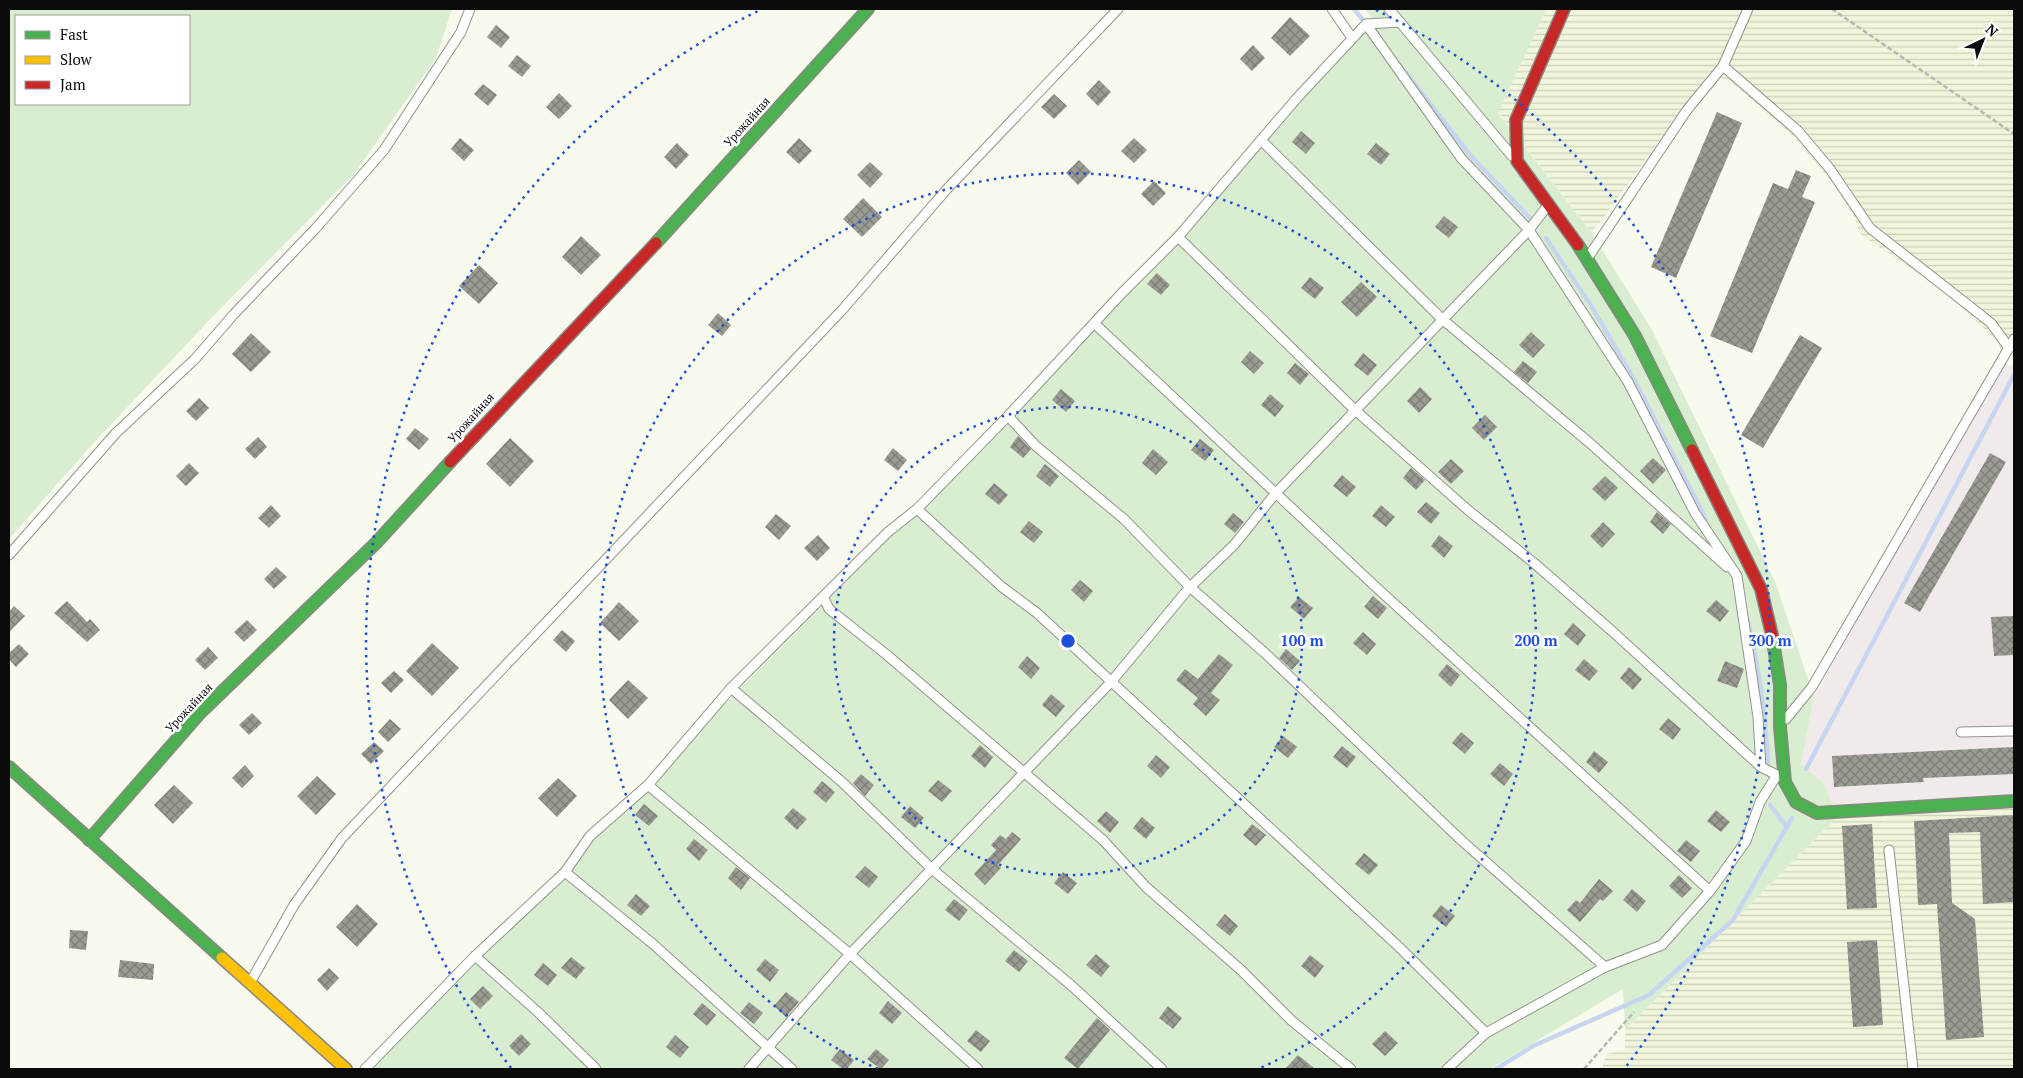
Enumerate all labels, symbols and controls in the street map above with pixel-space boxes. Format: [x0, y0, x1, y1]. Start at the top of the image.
legend [15, 15, 190, 105]
north arrow [1958, 15, 2008, 65]
text: N [1982, 20, 2003, 41]
text: Fast [60, 24, 88, 44]
text: Slow [60, 49, 93, 69]
text: Jam [60, 74, 86, 94]
street label: Урожайная [720, 94, 773, 150]
street label: Урожайная [444, 390, 497, 446]
text: 100 m [1280, 630, 1324, 650]
text: 200 m [1514, 630, 1558, 650]
text: 300 m [1748, 630, 1792, 650]
centre of rings [1059, 632, 1077, 650]
street label: Урожайная [162, 680, 215, 736]

